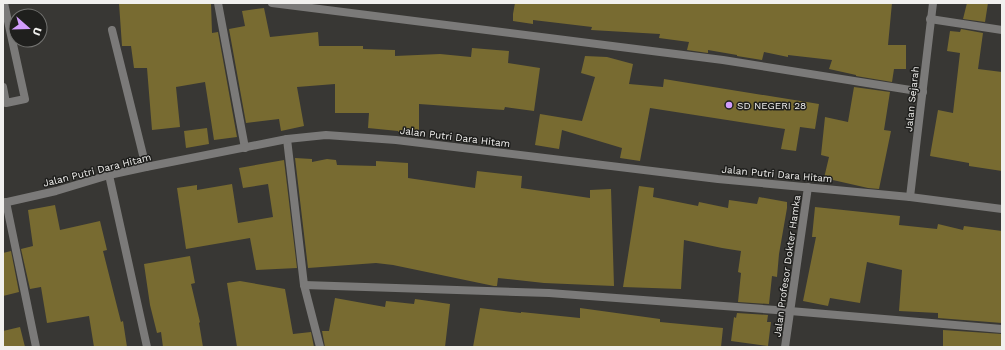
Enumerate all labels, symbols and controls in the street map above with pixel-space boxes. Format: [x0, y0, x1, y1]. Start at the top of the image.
north arrow [8, 8, 48, 48]
text: U [29, 25, 44, 37]
street label: Jalan Sejarah [903, 66, 921, 132]
marker: SD NEGERI 28 [724, 100, 734, 110]
place label: SD NEGERI 28 [737, 100, 806, 111]
street label: Jalan Putri Dara Hitam [399, 125, 511, 149]
street label: Jalan Putri Dara Hitam [42, 151, 152, 189]
street label: Jalan Putri Dara Hitam [721, 164, 833, 184]
street label: Jalan Profesor Dokter Hamka [772, 194, 802, 338]

